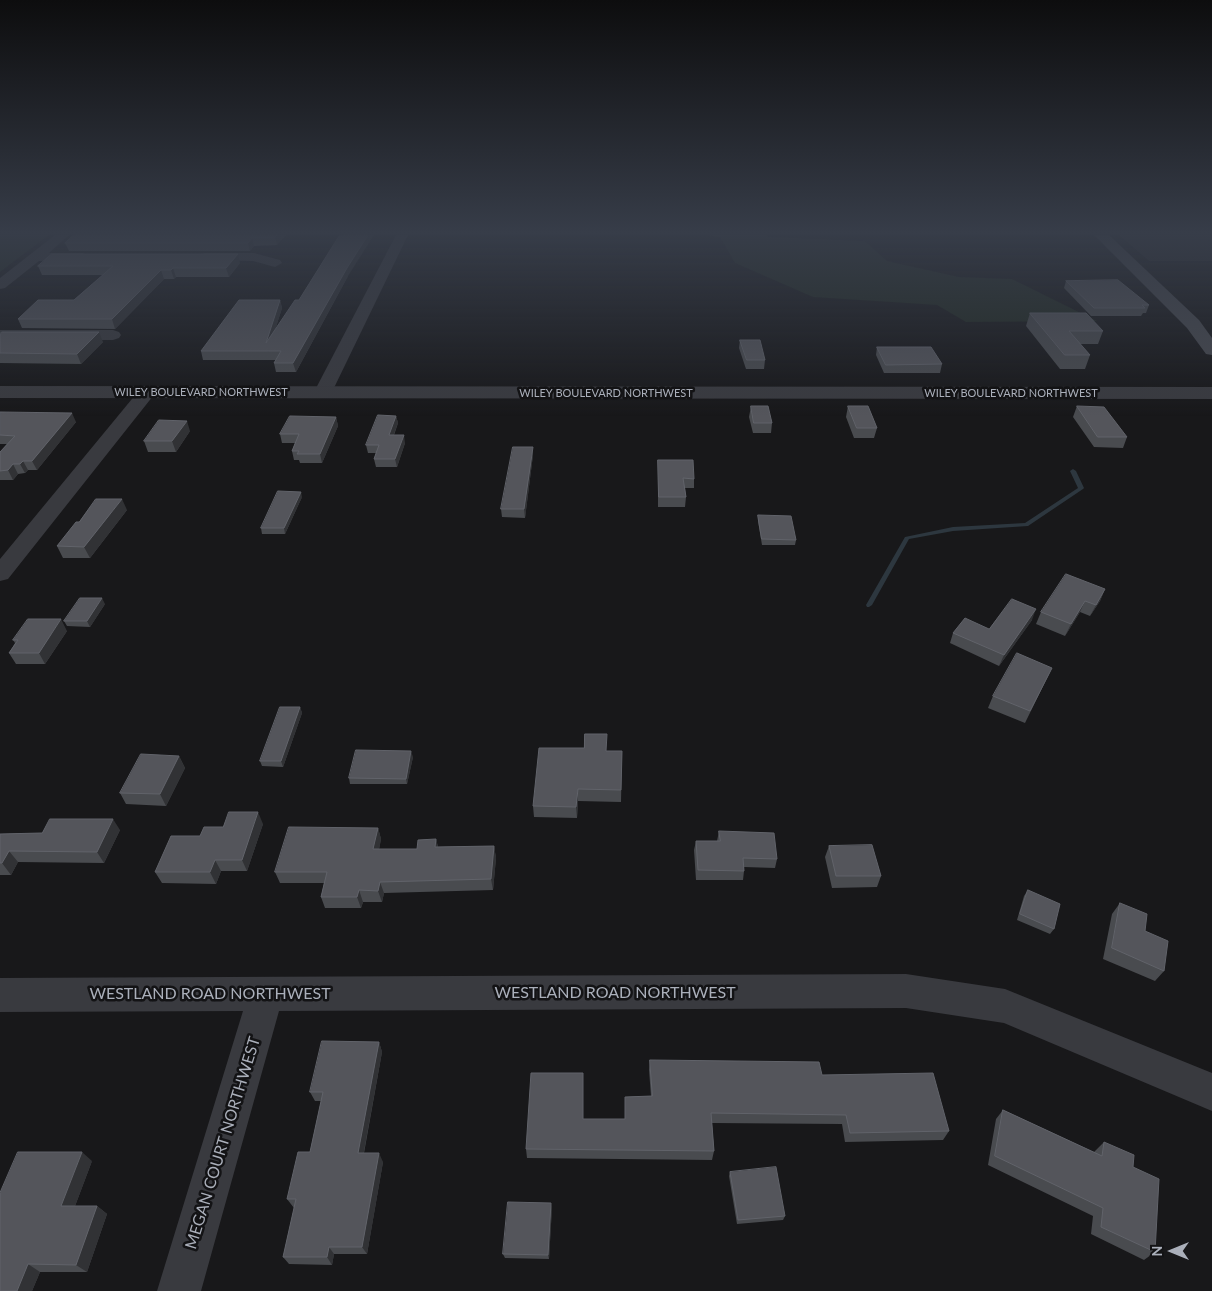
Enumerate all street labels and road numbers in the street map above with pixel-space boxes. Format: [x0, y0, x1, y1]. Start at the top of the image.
street label: WILEY BOULEVARD NORTHWEST [114, 385, 288, 399]
street label: WILEY BOULEVARD NORTHWEST [519, 386, 693, 400]
street label: WILEY BOULEVARD NORTHWEST [924, 386, 1098, 400]
street label: WESTLAND ROAD NORTHWEST [494, 983, 736, 1003]
street label: WESTLAND ROAD NORTHWEST [89, 984, 331, 1004]
street label: MEGAN COURT NORTHWEST [181, 1034, 265, 1252]

